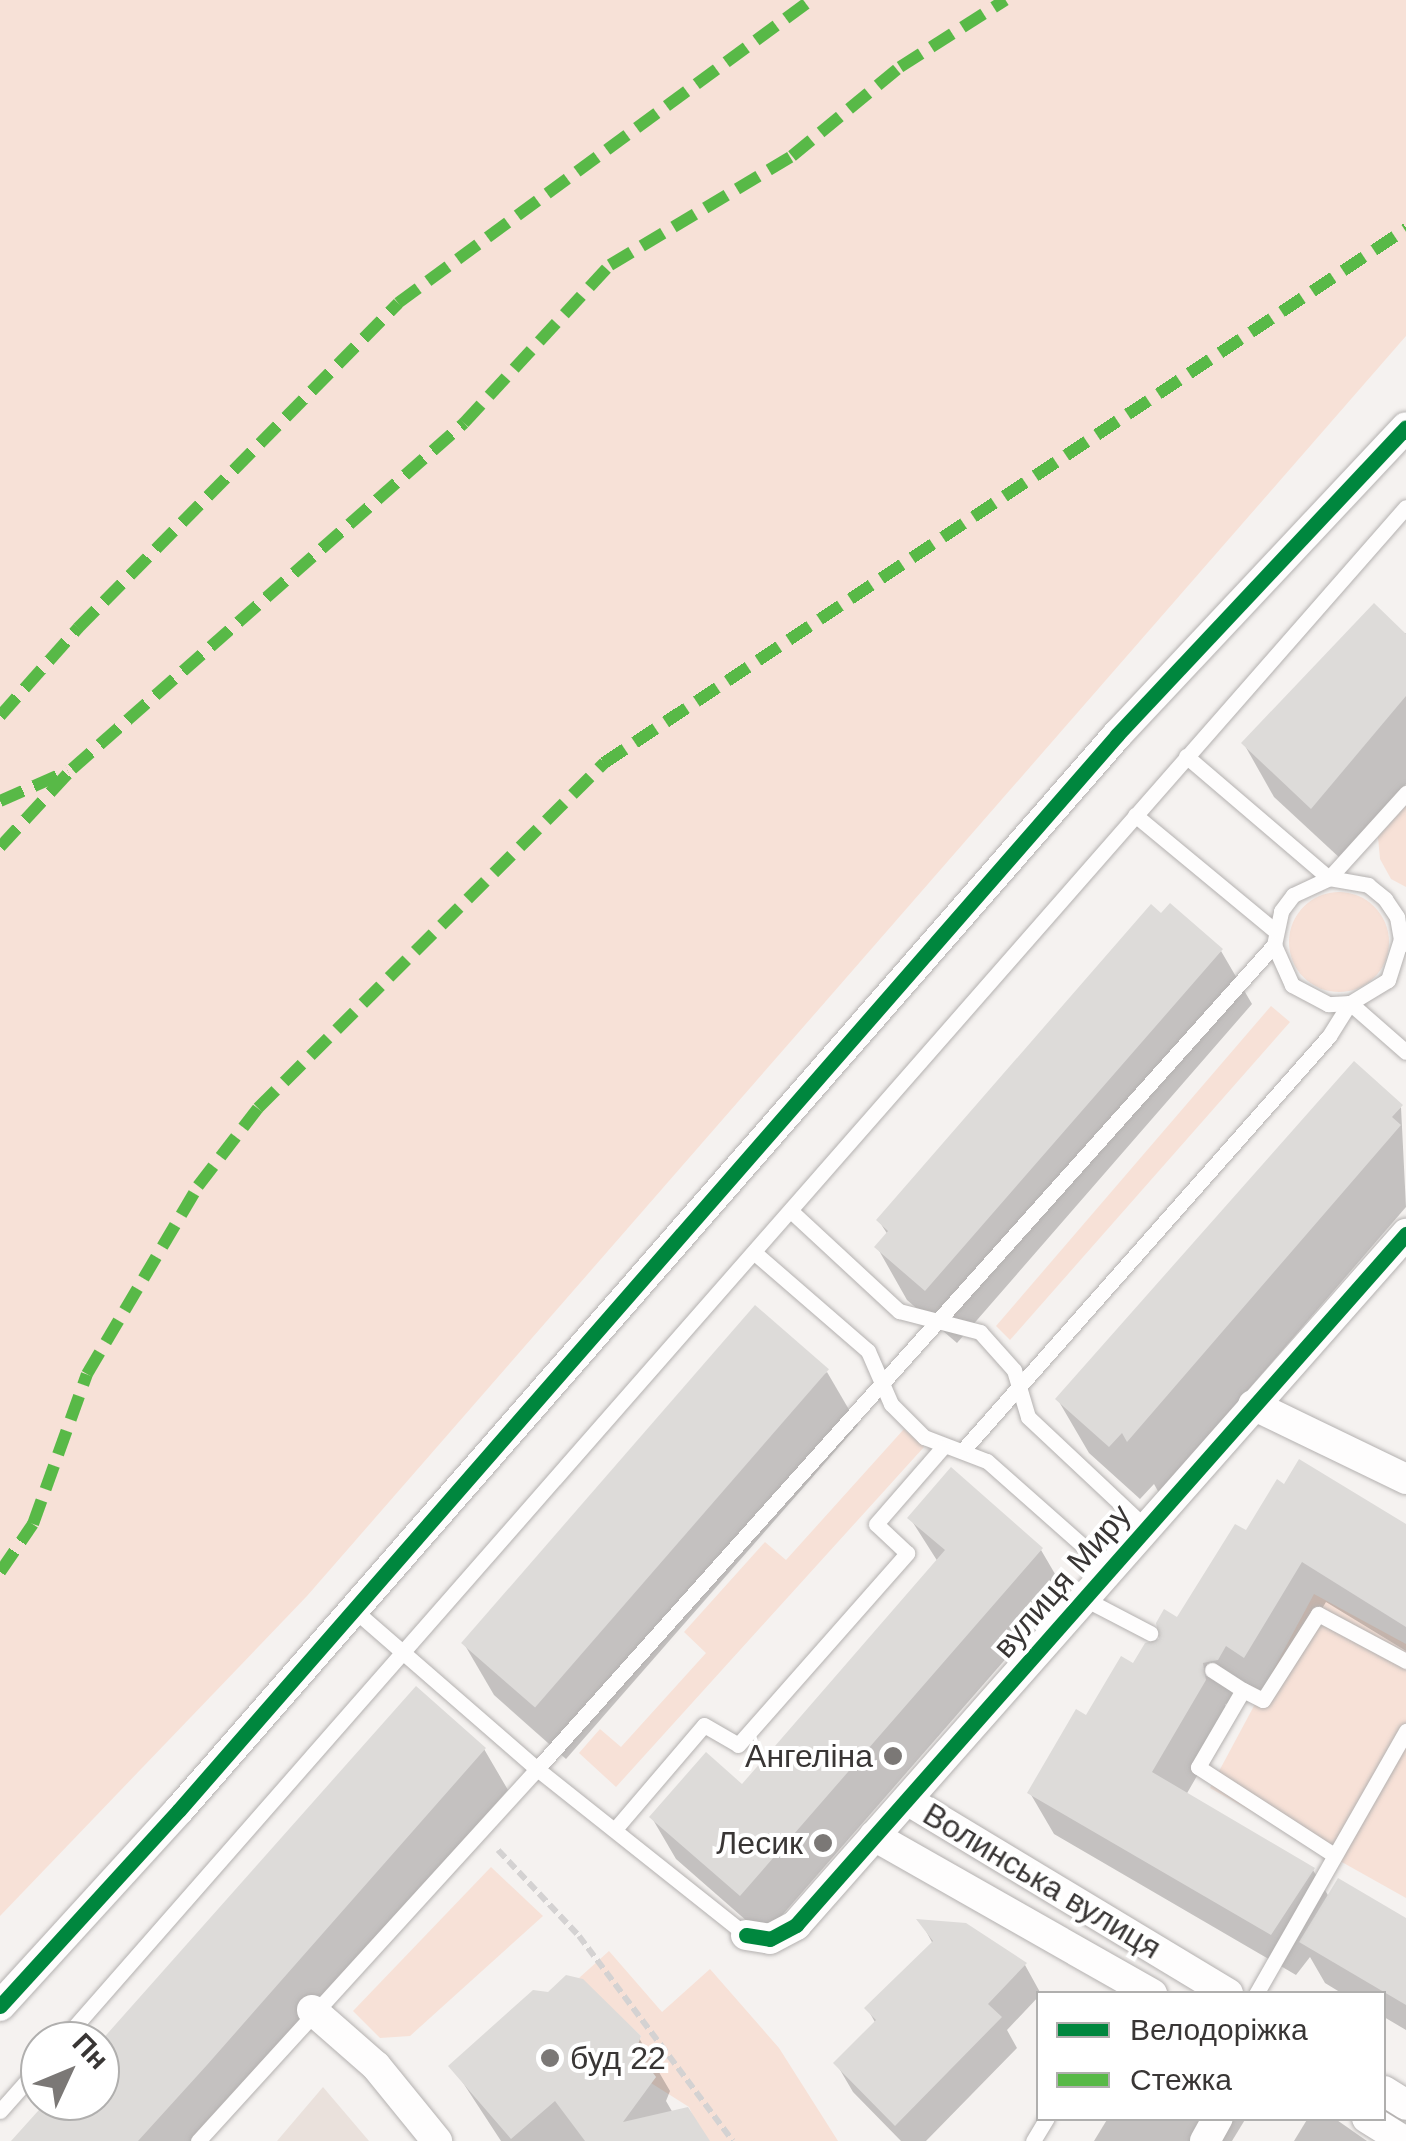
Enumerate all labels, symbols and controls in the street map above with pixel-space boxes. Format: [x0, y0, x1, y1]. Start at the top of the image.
street label: вулиця Миру [985, 1496, 1139, 1666]
place label: Ангеліна [745, 1737, 873, 1775]
marker: Ангеліна [882, 1745, 904, 1767]
street label: Волинська вулиця [916, 1795, 1168, 1967]
place label: Лесик [716, 1824, 803, 1862]
marker: Лесик [812, 1832, 834, 1854]
legend [1036, 1991, 1386, 2121]
text: Велодоріжка [1130, 2013, 1308, 2046]
north arrow [20, 2021, 120, 2121]
text: Пн [66, 2027, 115, 2075]
place label: буд 22 [570, 2039, 666, 2077]
marker: буд 22 [539, 2047, 561, 2069]
text: Стежка [1130, 2063, 1232, 2096]

